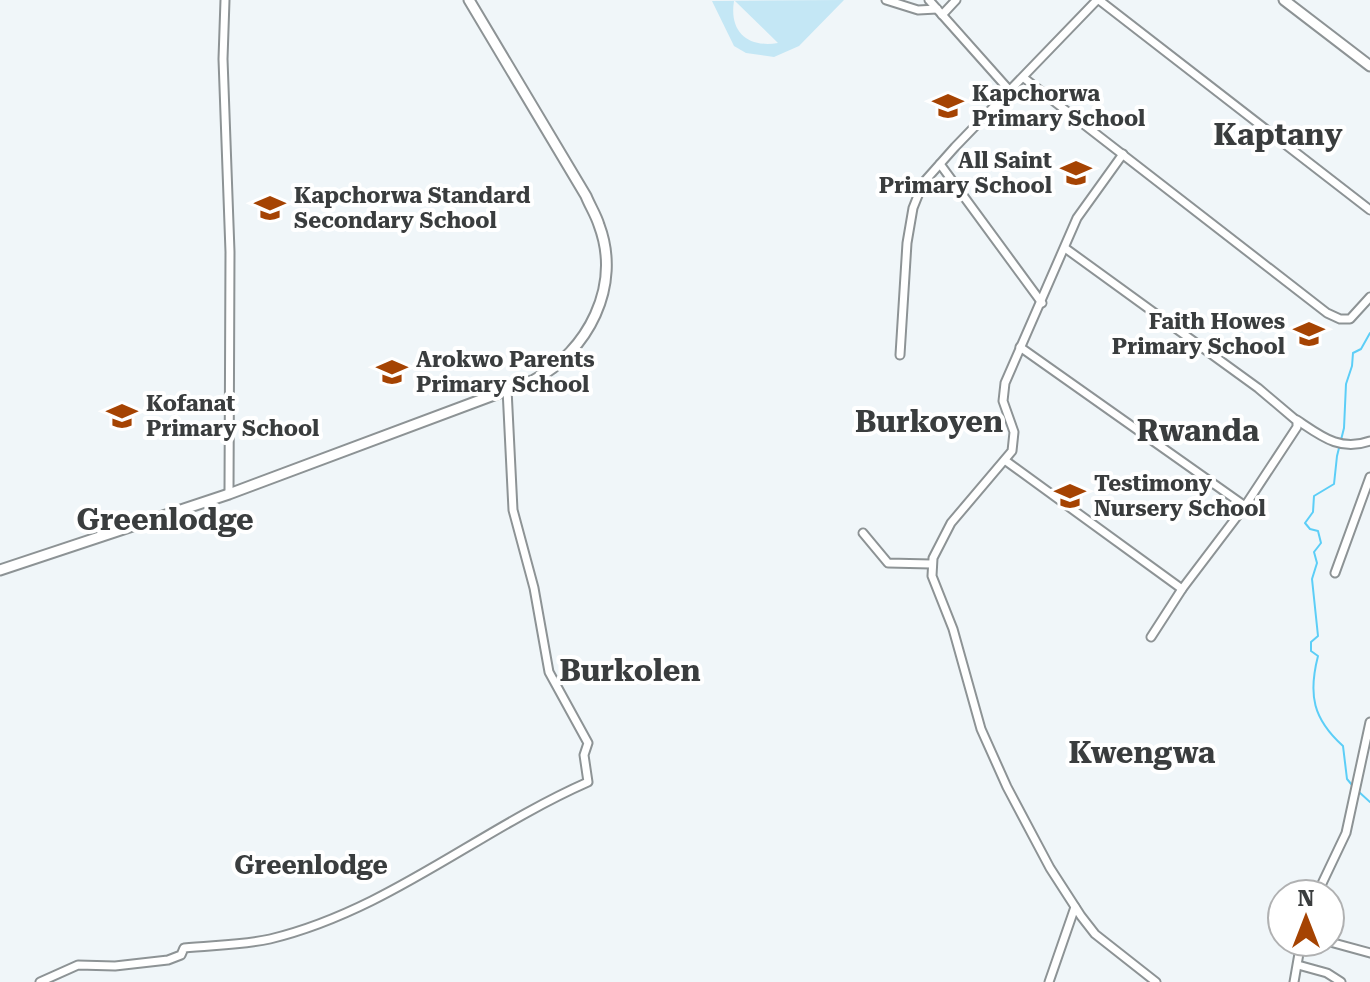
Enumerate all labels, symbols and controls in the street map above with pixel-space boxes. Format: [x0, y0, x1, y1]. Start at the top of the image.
place label: Kapchorwa Primary School [972, 81, 1145, 131]
school or university icon: Kapchorwa Primary School [931, 89, 965, 123]
district label: Kaptany [1213, 117, 1343, 152]
place label: All Saint Primary School [879, 148, 1052, 198]
school or university icon: All Saint Primary School [1059, 156, 1093, 190]
place label: Kapchorwa Standard Secondary School [294, 183, 531, 233]
school or university icon: Kapchorwa Standard Secondary School [253, 191, 287, 225]
place label: Faith Howes Primary School [1112, 309, 1285, 359]
school or university icon: Faith Howes Primary School [1292, 317, 1326, 351]
place label: Arokwo Parents Primary School [416, 347, 595, 397]
school or university icon: Arokwo Parents Primary School [375, 355, 409, 389]
place label: Kofanat Primary School [146, 391, 319, 441]
school or university icon: Kofanat Primary School [105, 399, 139, 433]
district label: Burkoyen [855, 404, 1003, 439]
district label: Rwanda [1137, 413, 1260, 448]
place label: Testimony Nursery School [1094, 471, 1266, 521]
school or university icon: Testimony Nursery School [1053, 479, 1087, 513]
district label: Greenlodge [77, 502, 254, 537]
district label: Burkolen [559, 653, 701, 688]
district label: Kwengwa [1069, 735, 1216, 770]
district label: Greenlodge [234, 850, 388, 880]
north arrow [1266, 878, 1346, 958]
text: N [1298, 886, 1315, 911]

